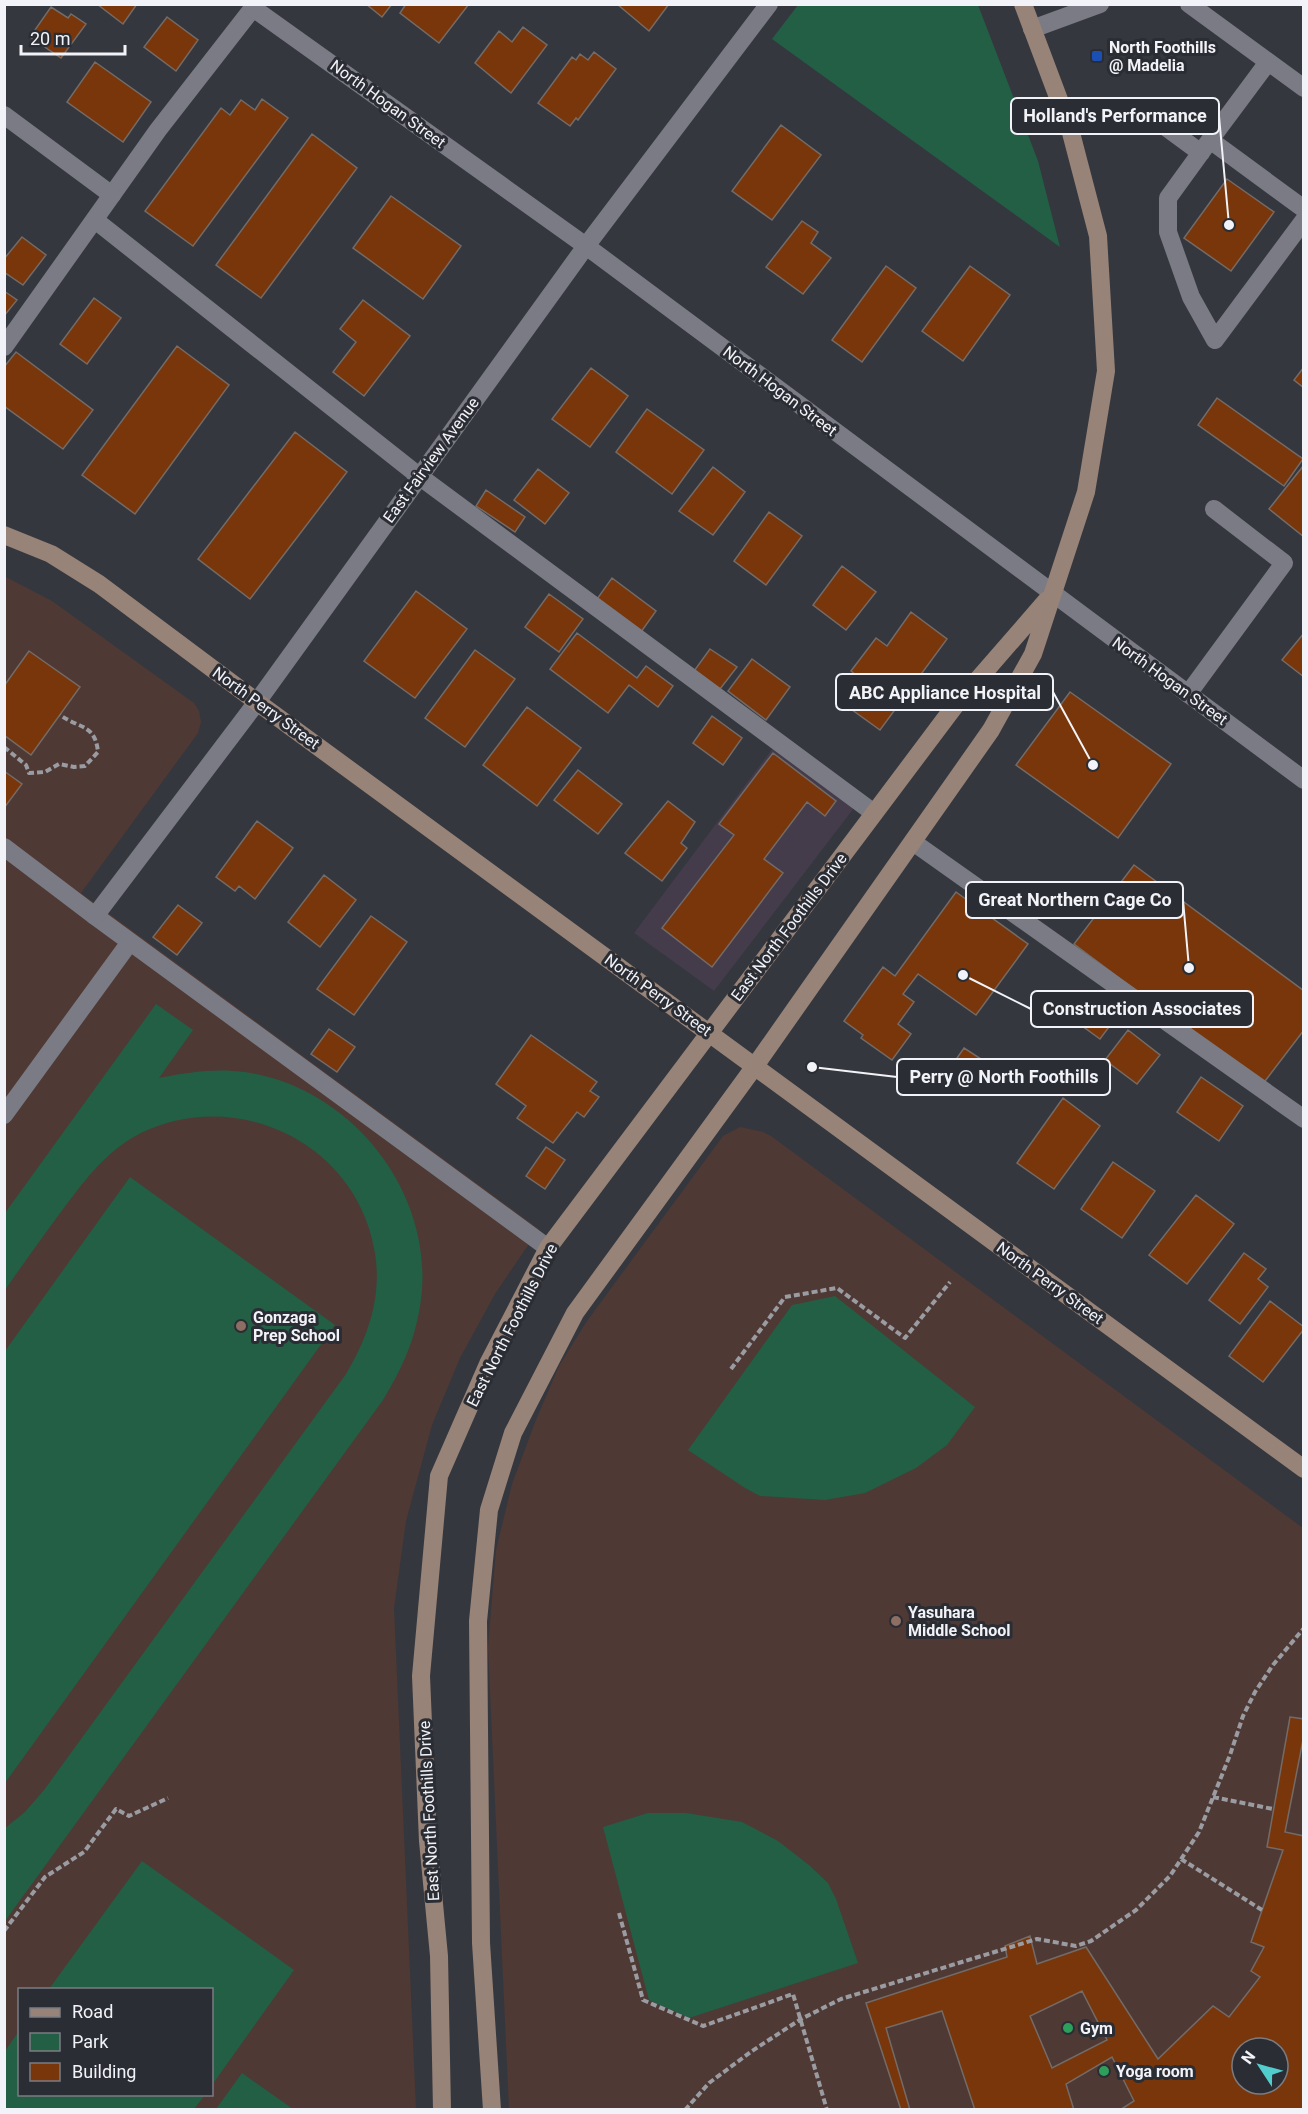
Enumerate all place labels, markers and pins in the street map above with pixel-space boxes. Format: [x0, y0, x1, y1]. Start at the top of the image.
place label: North Foothills @ Madelia [1109, 38, 1216, 75]
marker: North Foothills @ Madelia [1090, 49, 1104, 63]
callout: Holland's Performance [1011, 98, 1219, 134]
callout: ABC Appliance Hospital [836, 674, 1053, 710]
callout: Great Northern Cage Co [966, 882, 1183, 918]
callout: Construction Associates [1031, 991, 1253, 1027]
callout: Perry @ North Foothills [897, 1059, 1110, 1095]
place label: Gonzaga Prep School [253, 1308, 340, 1345]
marker: Gonzaga Prep School [234, 1319, 248, 1333]
place label: Yasuhara Middle School [908, 1603, 1011, 1640]
marker: Yasuhara Middle School [889, 1614, 903, 1628]
place label: Gym [1080, 2019, 1113, 2038]
marker: Gym [1061, 2021, 1075, 2035]
place label: Yoga room [1116, 2062, 1194, 2081]
marker: Yoga room [1097, 2064, 1111, 2078]

